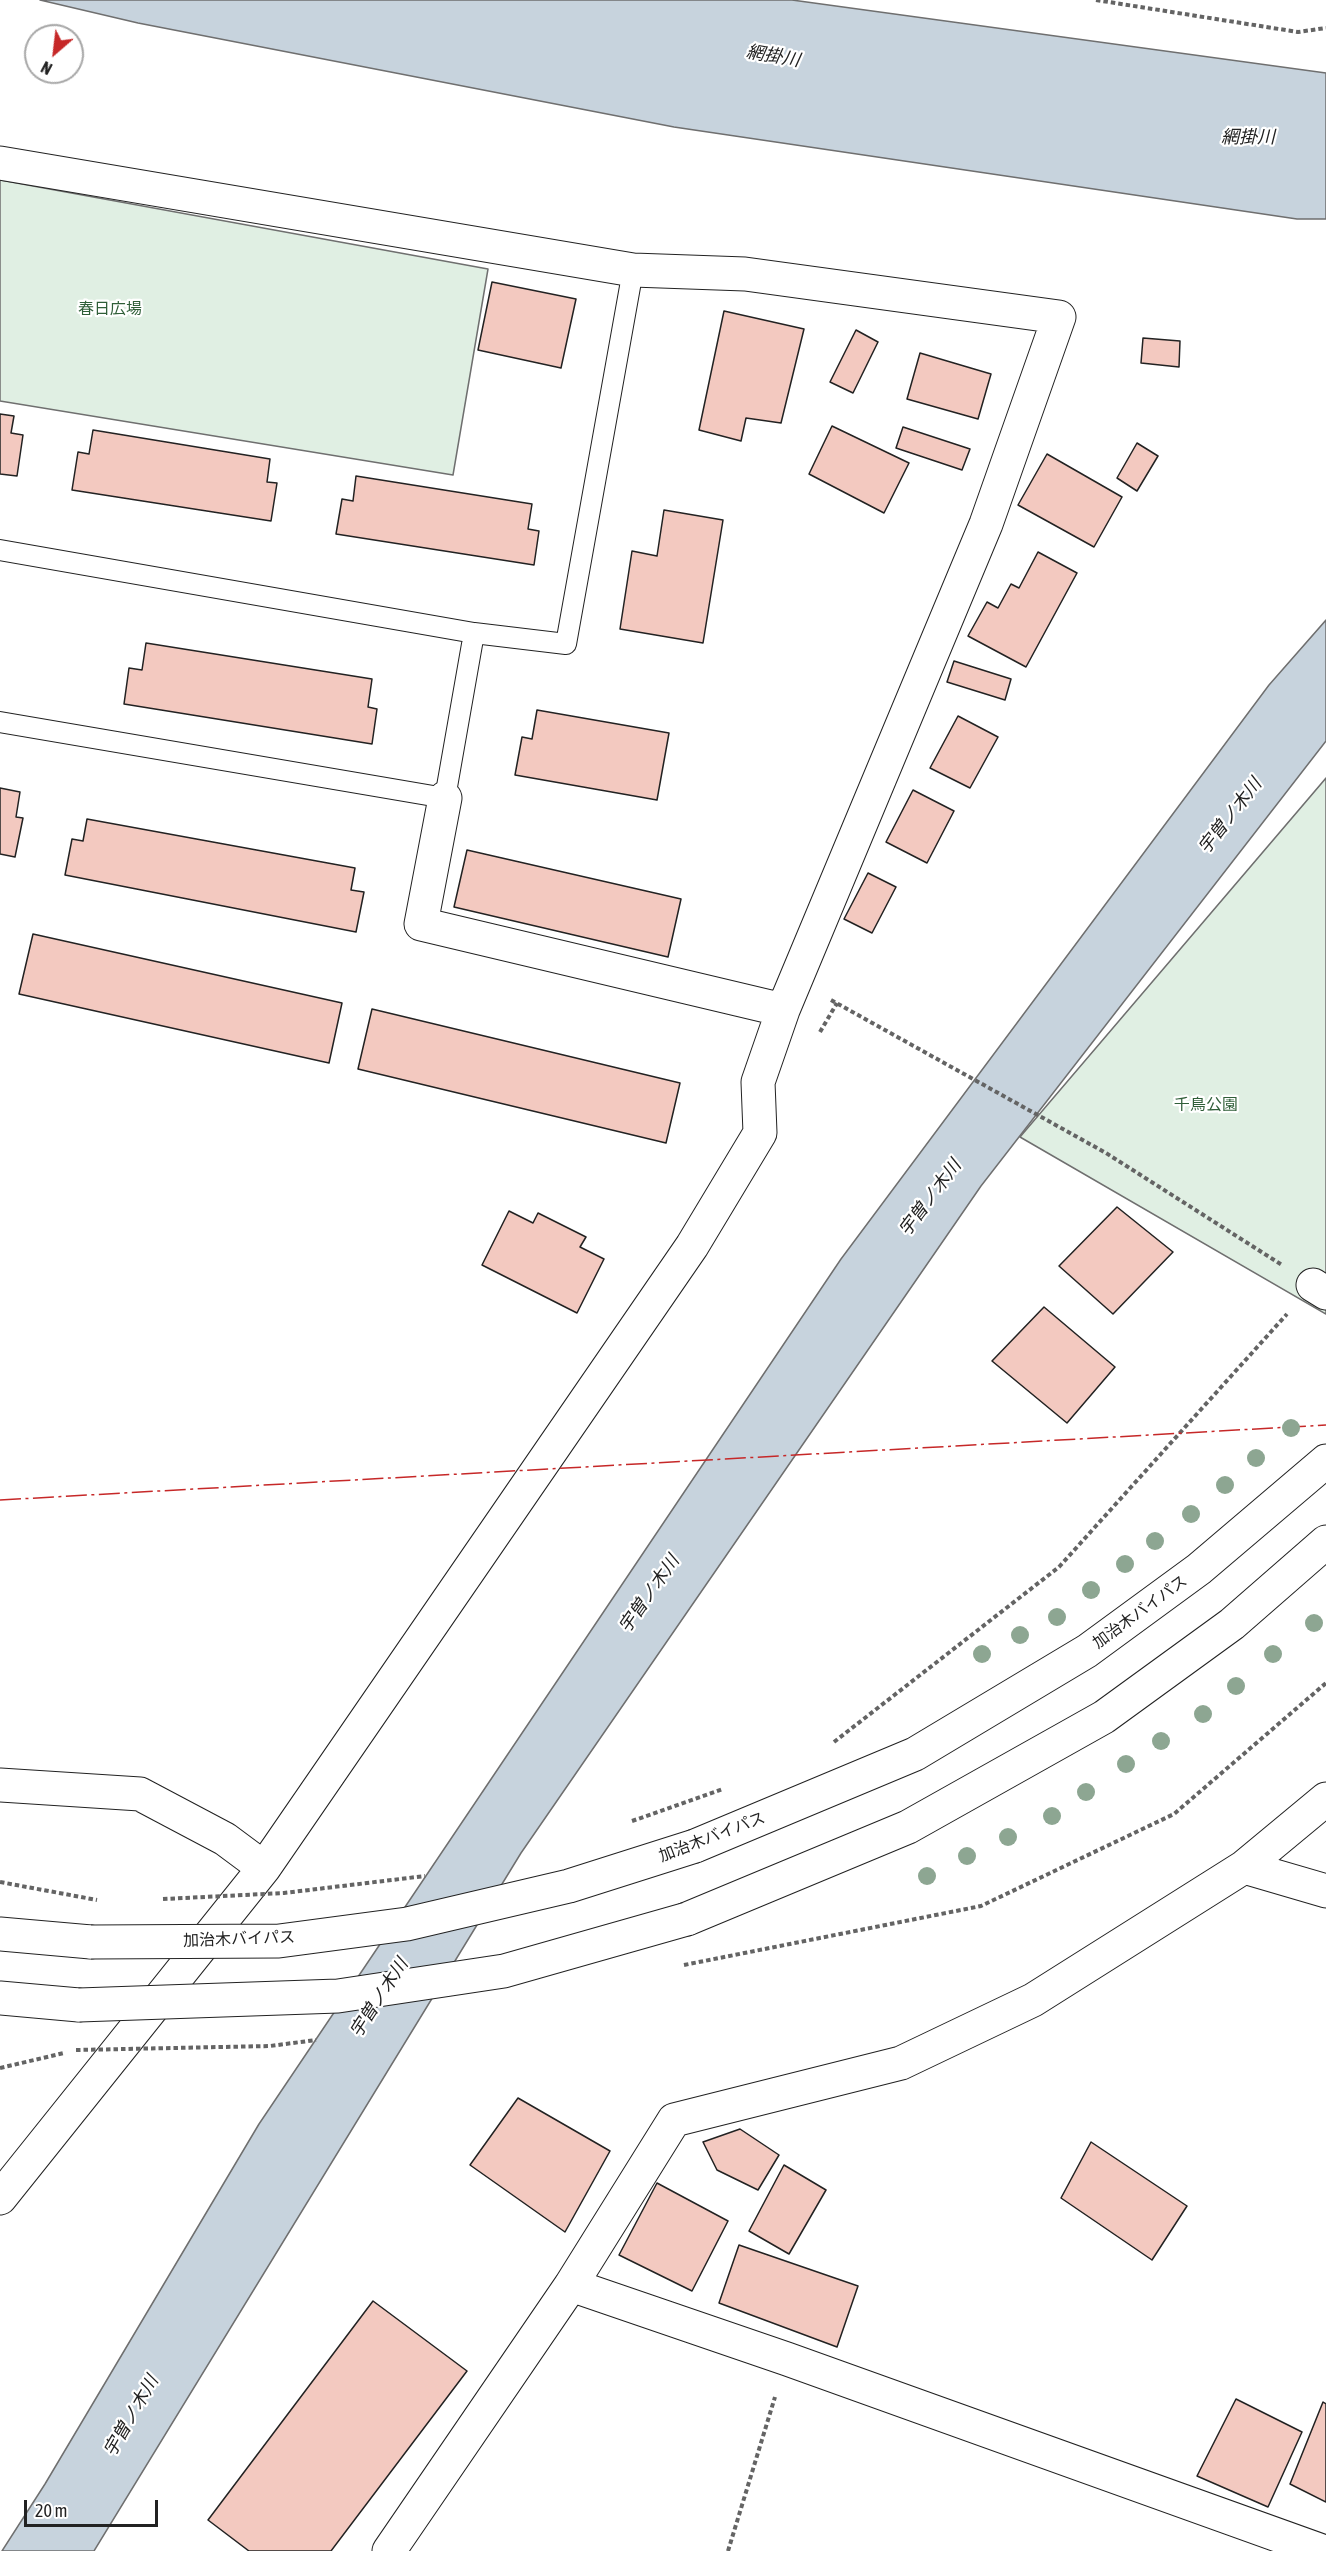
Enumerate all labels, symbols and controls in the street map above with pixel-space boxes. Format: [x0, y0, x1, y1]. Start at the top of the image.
north arrow [24, 24, 84, 84]
water label: 網掛川 [745, 41, 801, 71]
text: N [38, 58, 55, 78]
water label: 網掛川 [1221, 126, 1275, 148]
park label: 春日広場 [78, 299, 142, 319]
water label: 宇曽ノ木川 [1194, 774, 1266, 858]
park label: 千鳥公園 [1174, 1095, 1238, 1115]
water label: 宇曽ノ木川 [894, 1156, 966, 1240]
water label: 宇曽ノ木川 [614, 1551, 684, 1637]
street label: 加治木バイパス [1089, 1571, 1191, 1653]
street label: 加治木バイパス [656, 1808, 768, 1866]
street label: 加治木バイパス [183, 1927, 295, 1951]
water label: 宇曽ノ木川 [345, 1954, 413, 2042]
water label: 宇曽ノ木川 [99, 2372, 163, 2460]
scale bar [27, 2488, 160, 2526]
text: 20 m [35, 2500, 67, 2521]

